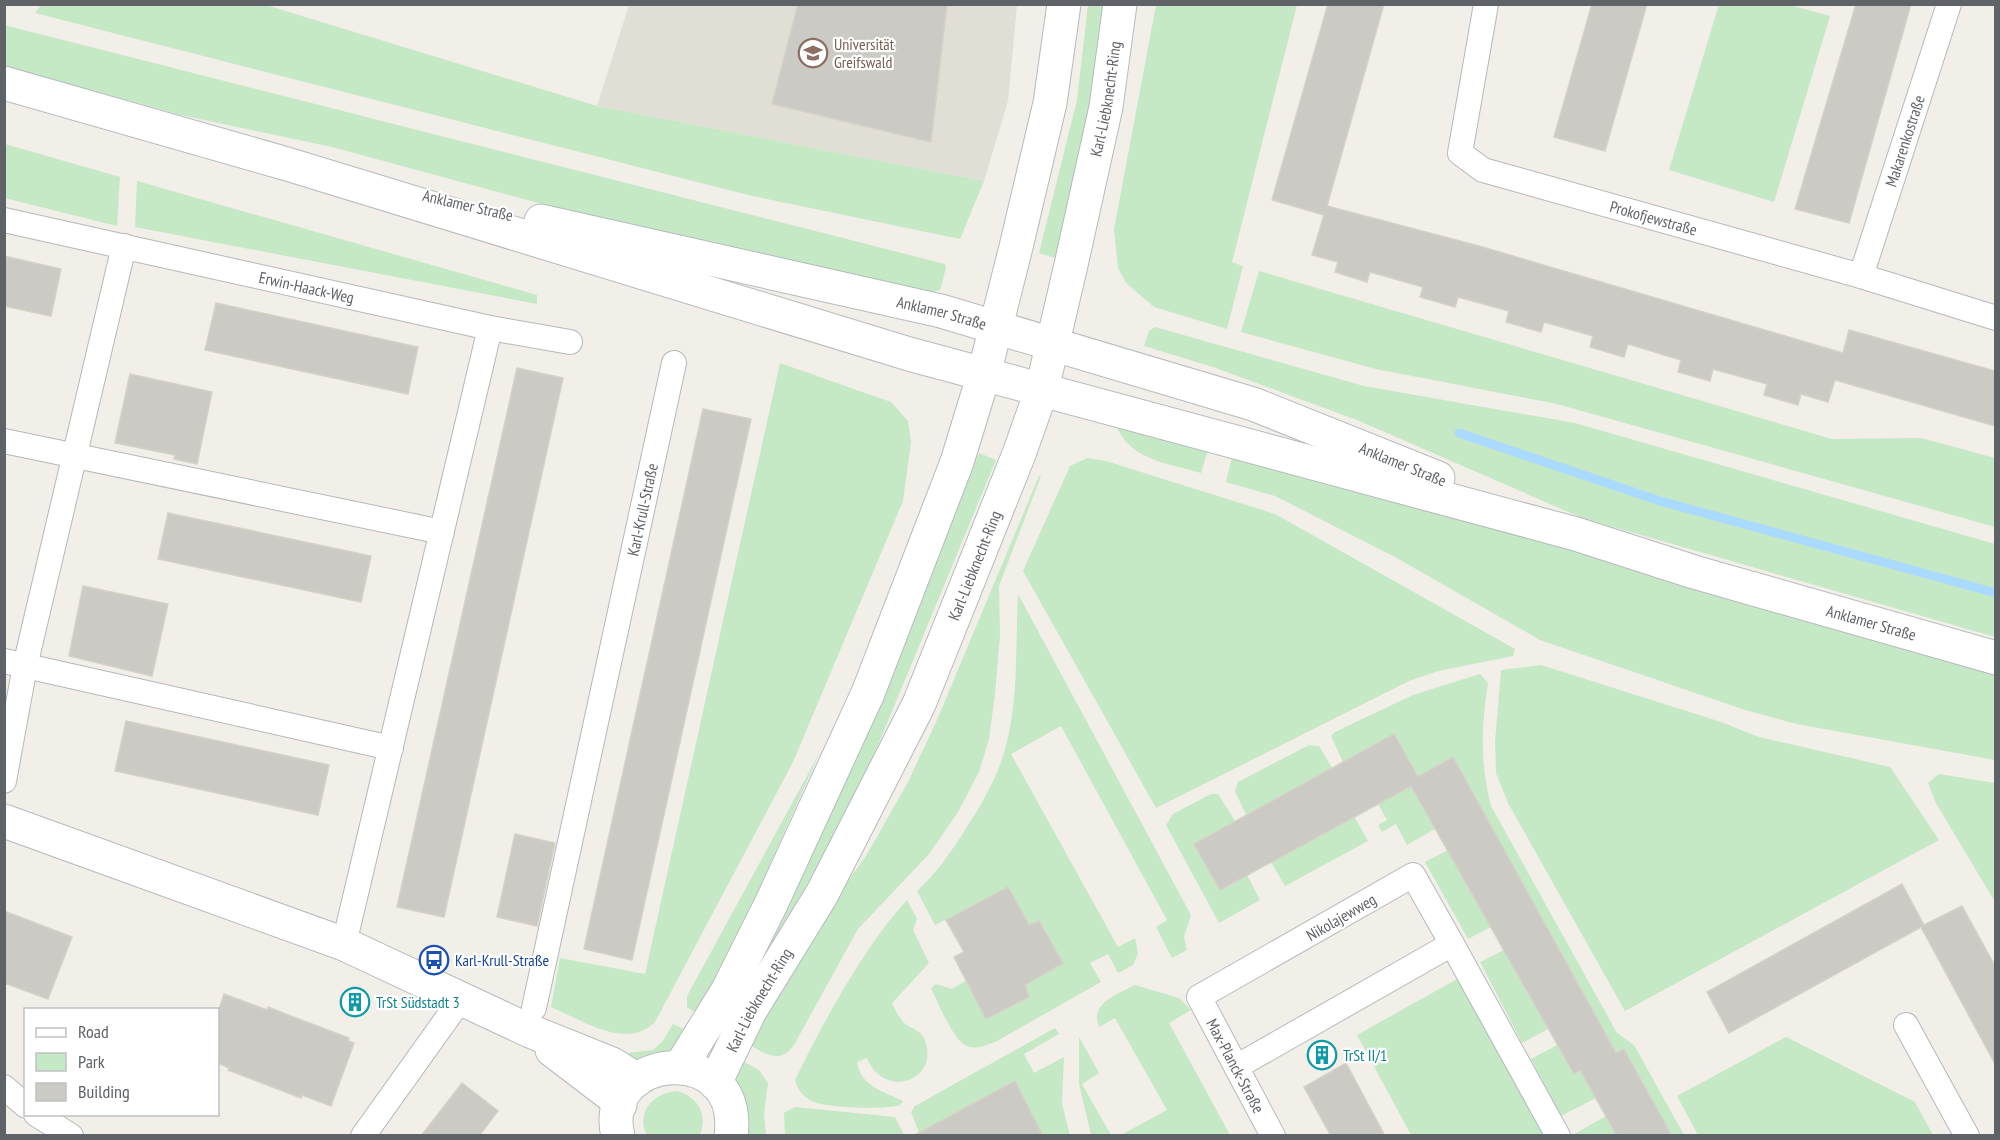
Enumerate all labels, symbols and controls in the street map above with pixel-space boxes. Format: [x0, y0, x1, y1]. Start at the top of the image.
place label: Universität Greifswald [834, 34, 895, 72]
school or university icon: Universität Greifswald [797, 37, 829, 69]
street label: Karl-Liebknecht-Ring [1085, 40, 1125, 158]
street label: Makarenkostraße [1881, 92, 1929, 189]
street label: Anklamer Straße [421, 185, 515, 225]
street label: Prokofjewstraße [1608, 196, 1699, 240]
street label: Erwin-Haack-Weg [257, 267, 356, 308]
street label: Anklamer Straße [895, 291, 989, 334]
street label: Anklamer Straße [1357, 437, 1449, 491]
street label: Karl-Krull-Straße [622, 461, 662, 558]
street label: Karl-Liebknecht-Ring [943, 508, 1005, 623]
street label: Anklamer Straße [1824, 600, 1918, 645]
street label: Nikolajewweg [1303, 889, 1379, 945]
bus stop icon: Karl-Krull-Straße [418, 944, 450, 976]
street label: Karl-Liebknecht-Ring [722, 944, 796, 1055]
place label: Karl-Krull-Straße [455, 950, 549, 970]
building icon: TrSt Südstadt 3 [339, 986, 371, 1018]
place label: TrSt Südstadt 3 [376, 992, 460, 1012]
legend [24, 1008, 219, 1116]
street label: Max-Planck-Straße [1202, 1015, 1269, 1116]
text: Road [78, 1020, 109, 1043]
building icon: TrSt II/1 [1306, 1039, 1338, 1071]
place label: TrSt II/1 [1343, 1045, 1387, 1065]
text: Park [78, 1050, 105, 1073]
text: Building [78, 1080, 130, 1103]

